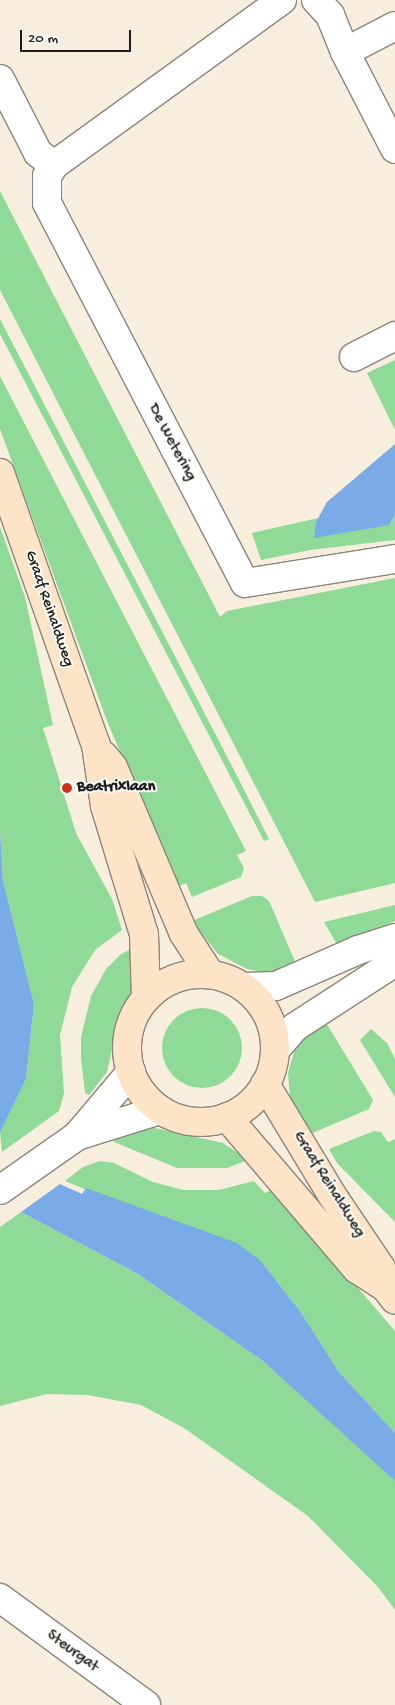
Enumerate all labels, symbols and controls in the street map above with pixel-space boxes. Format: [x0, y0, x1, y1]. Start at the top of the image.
scale bar [22, 20, 134, 52]
text: 20 m [28, 30, 58, 48]
street label: De Wetering [143, 401, 199, 485]
street label: Graaf Reinaldweg [19, 548, 77, 670]
place label: Beatrixlaan [77, 778, 155, 798]
marker: Beatrixlaan [61, 782, 73, 794]
street label: Graaf Reinaldweg [288, 1128, 368, 1242]
street label: Steurgat [42, 1627, 102, 1677]

